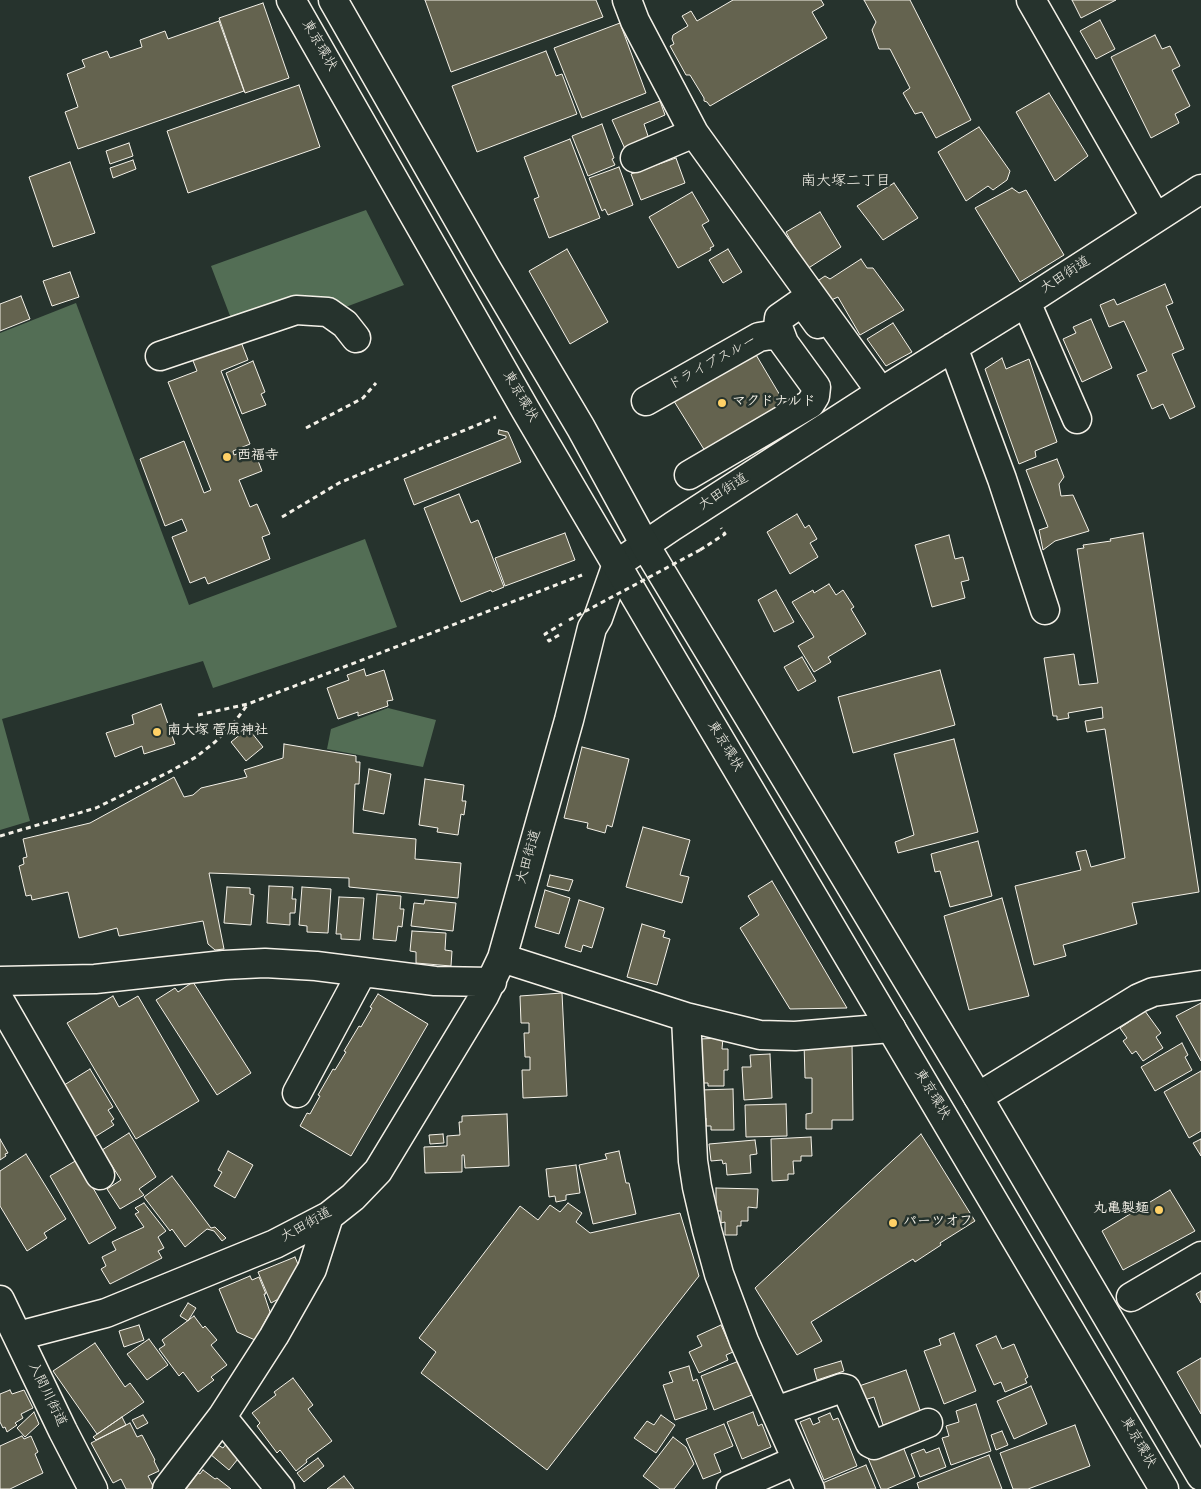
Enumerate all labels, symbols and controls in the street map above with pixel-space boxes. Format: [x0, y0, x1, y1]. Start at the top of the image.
street label: 東京環状 [297, 18, 339, 74]
district label: 南大塚二丁目 [801, 174, 891, 192]
street label: 大田街道 [1038, 254, 1094, 298]
street label: ドライブスルー [666, 333, 760, 395]
street label: 東京環状 [498, 369, 540, 425]
place label: マクドナルド [732, 395, 816, 411]
marker: マクドナルド [716, 397, 728, 409]
place label: 西福寺 [237, 449, 279, 465]
marker: 西福寺 [221, 451, 233, 463]
street label: 大田街道 [696, 471, 752, 515]
street label: 東京環状 [702, 719, 746, 775]
place label: 南大塚 菅原神社 [167, 724, 268, 740]
marker: 南大塚 菅原神社 [151, 726, 163, 738]
street label: 大田街道 [514, 828, 546, 886]
street label: 東京環状 [909, 1067, 953, 1123]
place label: 丸亀製麺 [1093, 1202, 1149, 1218]
marker: 丸亀製麺 [1153, 1204, 1165, 1216]
street label: 大田街道 [278, 1205, 336, 1247]
place label: パーツオフ [903, 1215, 973, 1231]
marker: パーツオフ [887, 1217, 899, 1229]
street label: 入間川街道 [23, 1360, 69, 1430]
street label: 東京環状 [1116, 1415, 1158, 1471]

